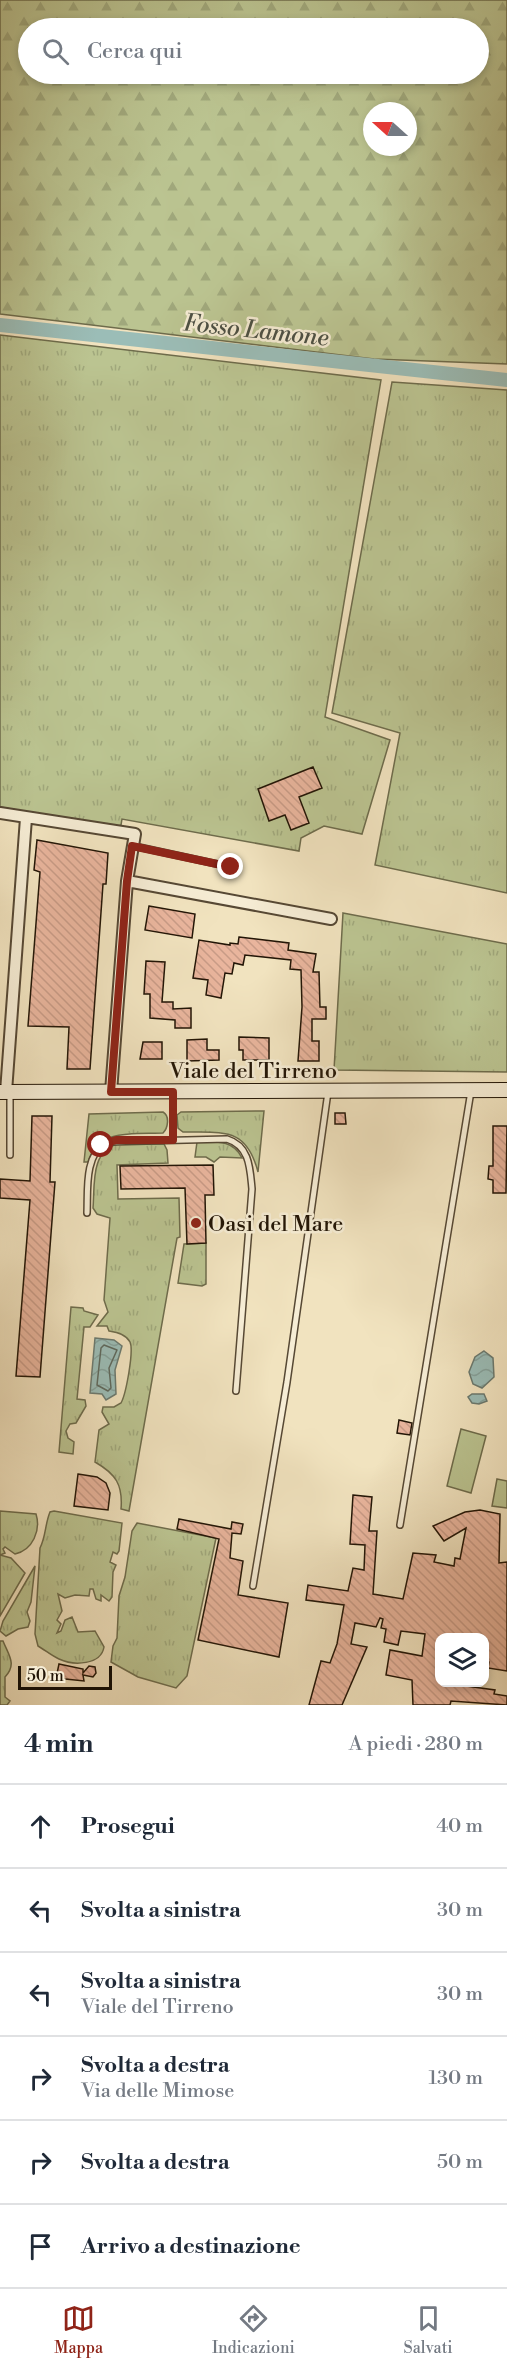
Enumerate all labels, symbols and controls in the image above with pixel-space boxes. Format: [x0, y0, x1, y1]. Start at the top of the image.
search box [18, 18, 489, 84]
icon: search [39, 35, 72, 68]
text: Cerca qui [87, 38, 183, 65]
north arrow [363, 102, 417, 156]
water label: Fosso Lamone [182, 308, 330, 354]
route end [217, 853, 243, 879]
street label: Viale del Tirreno [168, 1058, 337, 1085]
route start [87, 1131, 113, 1157]
place label: Oasi del Mare [208, 1211, 343, 1238]
marker: Oasi del Mare [189, 1216, 203, 1230]
map controls [435, 1633, 489, 1687]
button: layers [435, 1633, 489, 1687]
scale bar [18, 1663, 112, 1690]
text: 50 m [27, 1666, 64, 1686]
text: 4 min [24, 1728, 94, 1760]
text: A piedi · 280 m [349, 1732, 483, 1757]
icon: ahead [24, 1810, 57, 1843]
text: Prosegui [81, 1813, 175, 1840]
text: 40 m [436, 1814, 483, 1839]
icon: left [24, 1894, 57, 1927]
text: Svolta a sinistra [81, 1897, 241, 1924]
text: 30 m [437, 1898, 483, 1923]
text: Svolta a sinistra [81, 1968, 241, 1995]
icon: left [24, 1978, 57, 2011]
text: 30 m [437, 1982, 483, 2007]
text: Viale del Tirreno [81, 1995, 234, 2020]
text: Svolta a destra [81, 2052, 230, 2079]
icon: right [24, 2062, 57, 2095]
text: 130 m [428, 2066, 483, 2091]
text: Via delle Mimose [81, 2079, 234, 2104]
icon: right [24, 2146, 57, 2179]
text: Svolta a destra [81, 2149, 230, 2176]
text: 50 m [437, 2150, 483, 2175]
icon: arrive [24, 2230, 57, 2263]
text: Arrivo a destinazione [81, 2233, 301, 2260]
tab: Mappa [54, 2302, 103, 2358]
tab: Indicazioni [212, 2302, 295, 2358]
tab: Salvati [404, 2302, 453, 2358]

